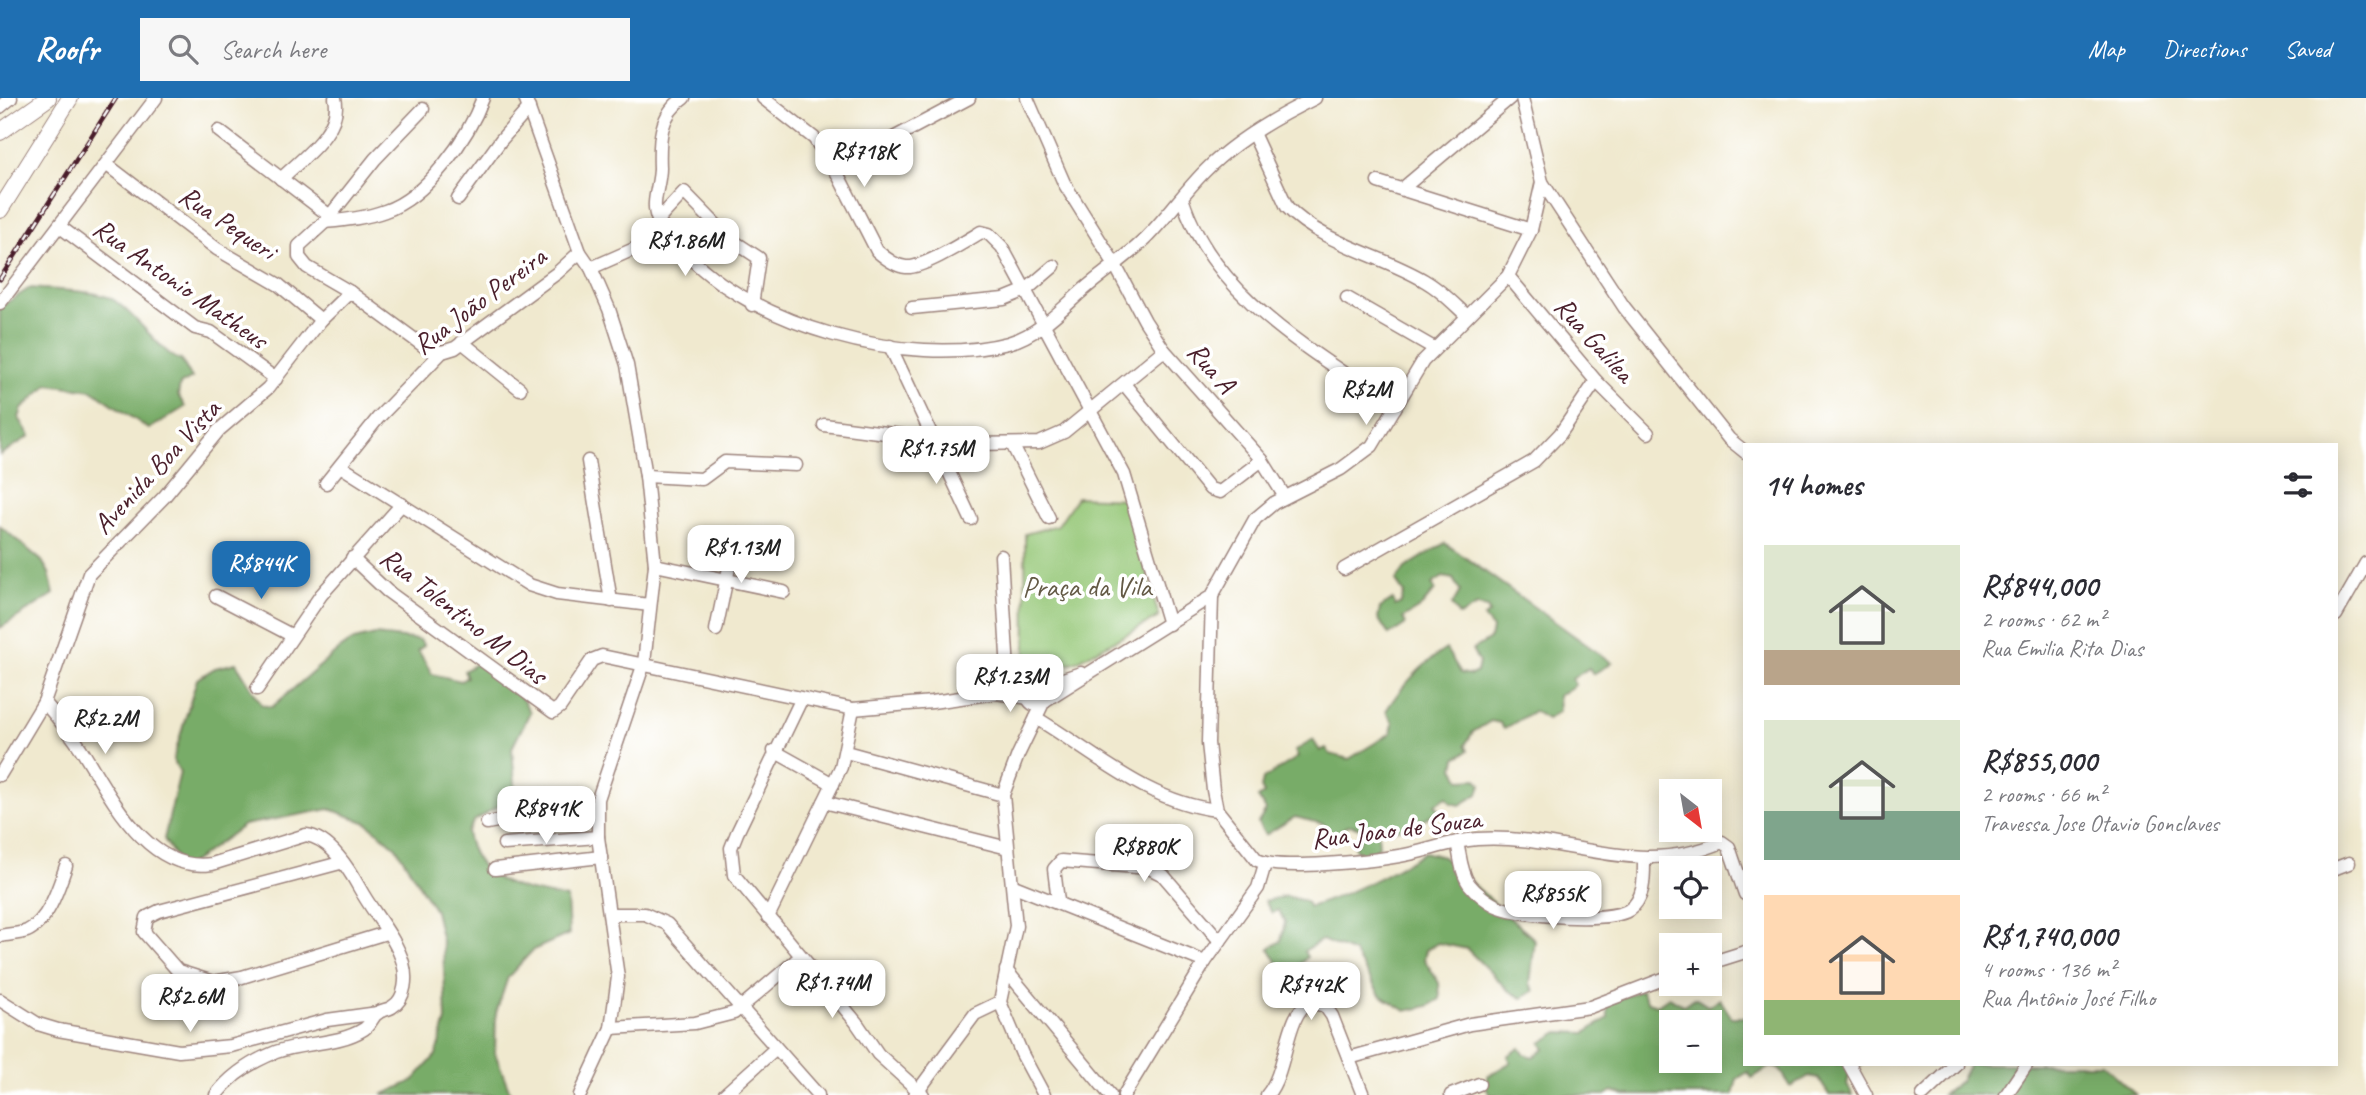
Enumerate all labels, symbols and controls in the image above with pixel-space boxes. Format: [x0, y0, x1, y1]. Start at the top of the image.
search box [140, 18, 630, 81]
text: Roofr [35, 28, 98, 70]
icon: search [164, 30, 202, 68]
text: Search here [220, 33, 326, 66]
text: Map [2088, 34, 2125, 64]
text: Directions [2163, 34, 2246, 64]
text: Saved [2284, 34, 2331, 64]
pin: R$718K [807, 130, 921, 189]
text: R$718K [831, 137, 897, 166]
street label: Rua Pequeri [173, 177, 286, 270]
street label: Rua Antonio Matheus [87, 210, 277, 358]
pin: R$1.86M [620, 218, 750, 278]
text: R$1.86M [647, 226, 723, 255]
street label: Rua João Pereira [406, 238, 554, 362]
street label: Rua Galilea [1547, 289, 1644, 391]
street label: Rua A [1180, 334, 1245, 402]
pin: R$2M [1325, 368, 1407, 427]
text: R$2M [1341, 375, 1391, 404]
street label: Avenida Boa Vista [85, 390, 229, 541]
pin: R$1.75M [871, 426, 1001, 486]
text: R$1.75M [899, 434, 973, 463]
text: 14 homes [1764, 466, 1862, 504]
icon: filters [2279, 466, 2317, 504]
pin: R$1.13M [676, 526, 806, 585]
text: R$1.13M [703, 533, 779, 562]
street label: Rua Tolentino M Dias [373, 539, 556, 693]
pin: R$844K [204, 542, 318, 601]
text: R$844K [228, 549, 294, 578]
text: R$844,000 [1981, 567, 2098, 605]
park label: Praça da Vila [1022, 569, 1153, 604]
icon: home [1820, 573, 1904, 657]
text: 2 rooms · 62 m² [1981, 605, 2105, 634]
text: Rua Emilia Rita Dias [1981, 634, 2143, 663]
pin: R$1.23M [945, 654, 1075, 714]
text: R$1.23M [972, 662, 1048, 691]
pin: R$2.2M [48, 696, 162, 756]
text: R$2.2M [73, 704, 137, 733]
text: R$855,000 [1981, 742, 2097, 780]
icon: home [1820, 748, 1904, 832]
north arrow [1659, 779, 1722, 842]
map controls [1659, 779, 1722, 1073]
text: 2 rooms · 66 m² [1981, 780, 2105, 809]
pin: R$841K [489, 786, 603, 846]
text: R$841K [513, 794, 579, 823]
street label: Rua Joao de Souza [1309, 800, 1485, 856]
text: Travessa Jose Otavio Gonclaves [1981, 809, 2219, 838]
pin: R$880K [1087, 824, 1201, 884]
text: R$880K [1111, 832, 1177, 861]
button: locate [1659, 856, 1722, 919]
pin: R$855K [1496, 872, 1610, 931]
text: R$855K [1521, 879, 1585, 908]
text: R$1,740,000 [1981, 917, 2117, 955]
icon: home [1820, 923, 1904, 1007]
button: + [1659, 933, 1722, 996]
text: 4 rooms · 136 m² [1981, 955, 2116, 984]
pin: R$1.74M [767, 960, 897, 1020]
pin: R$742K [1254, 962, 1368, 1022]
text: R$1.74M [794, 968, 870, 997]
text: R$742K [1278, 970, 1344, 999]
pin: R$2.6M [133, 974, 247, 1034]
text: R$2.6M [157, 982, 223, 1011]
text: Rua Antônio José Filho [1981, 984, 2155, 1013]
button: − [1659, 1010, 1722, 1073]

